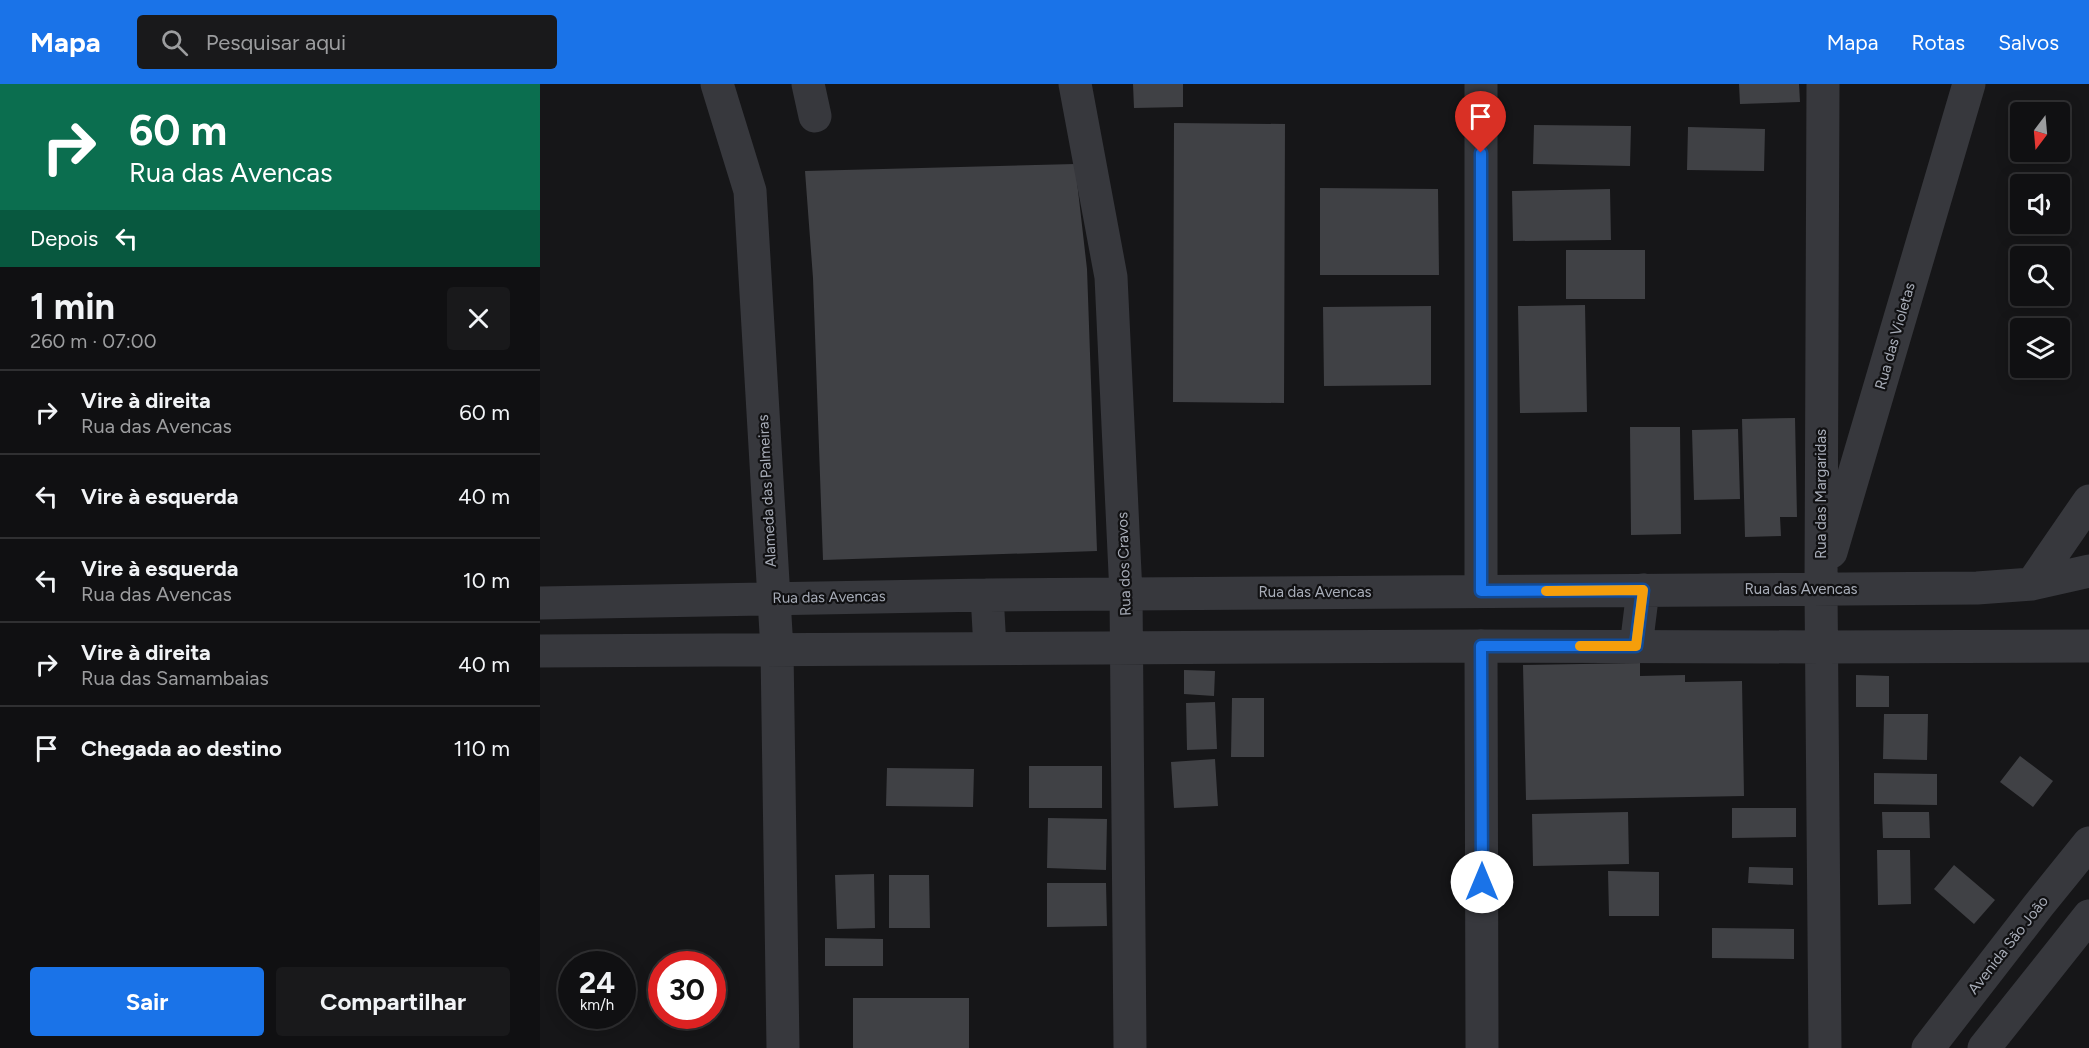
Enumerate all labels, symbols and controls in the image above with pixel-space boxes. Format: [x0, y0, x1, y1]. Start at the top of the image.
search box [137, 15, 557, 69]
text: Mapa [30, 25, 101, 59]
icon: search [158, 26, 191, 59]
text: Pesquisar aqui [206, 29, 346, 56]
text: Mapa [1827, 30, 1878, 55]
text: Rotas [1911, 30, 1965, 55]
text: Salvos [1998, 30, 2059, 55]
pin [1455, 91, 1506, 153]
icon: arrive [1464, 100, 1497, 133]
north arrow [2010, 102, 2070, 162]
map controls [2010, 102, 2070, 378]
text: 60 m [129, 105, 227, 156]
icon: right [30, 108, 108, 186]
text: Rua das Avencas [129, 156, 333, 189]
button: sound [2010, 174, 2070, 234]
icon: left [110, 222, 143, 255]
text: Depois [30, 225, 98, 252]
button: search [2010, 246, 2070, 306]
street label: Rua das Violetas [1871, 280, 1919, 392]
text: 1 min [30, 285, 115, 328]
button: close [447, 287, 510, 350]
button: layers [2010, 318, 2070, 378]
text: 260 m · 07:00 [30, 329, 157, 353]
text: Vire à direita [81, 387, 211, 414]
icon: right [30, 396, 63, 429]
text: 60 m [459, 399, 510, 426]
text: Rua das Avencas [81, 414, 232, 438]
street label: Alameda das Palmeiras [754, 414, 780, 568]
street label: Rua das Margaridas [1812, 429, 1830, 559]
icon: left [30, 480, 63, 513]
text: Vire à esquerda [81, 483, 239, 510]
text: 40 m [458, 483, 510, 510]
street label: Rua dos Cravos [1113, 512, 1135, 616]
text: Vire à esquerda [81, 555, 239, 582]
icon: left [30, 564, 63, 597]
text: 10 m [463, 567, 510, 594]
street label: Rua das Avencas [1744, 580, 1858, 598]
text: Rua das Avencas [81, 582, 232, 606]
street label: Rua das Avencas [1258, 583, 1372, 601]
street label: Rua das Avencas [772, 587, 886, 607]
text: Vire à direita [81, 639, 211, 666]
icon: right [30, 648, 63, 681]
text: 40 m [458, 651, 510, 678]
text: Rua das Samambaias [81, 666, 269, 690]
icon: arrive [30, 732, 63, 765]
text: Chegada ao destino [81, 735, 282, 762]
text: 110 m [454, 735, 510, 762]
position arrow [1450, 850, 1514, 914]
street label: Avenida São João [1964, 892, 2052, 998]
speed limit sign: 30 [648, 951, 726, 1029]
text: 24 [579, 964, 615, 1001]
button: Sair [30, 967, 264, 1036]
button: Compartilhar [276, 967, 510, 1036]
text: km/h [580, 996, 614, 1014]

